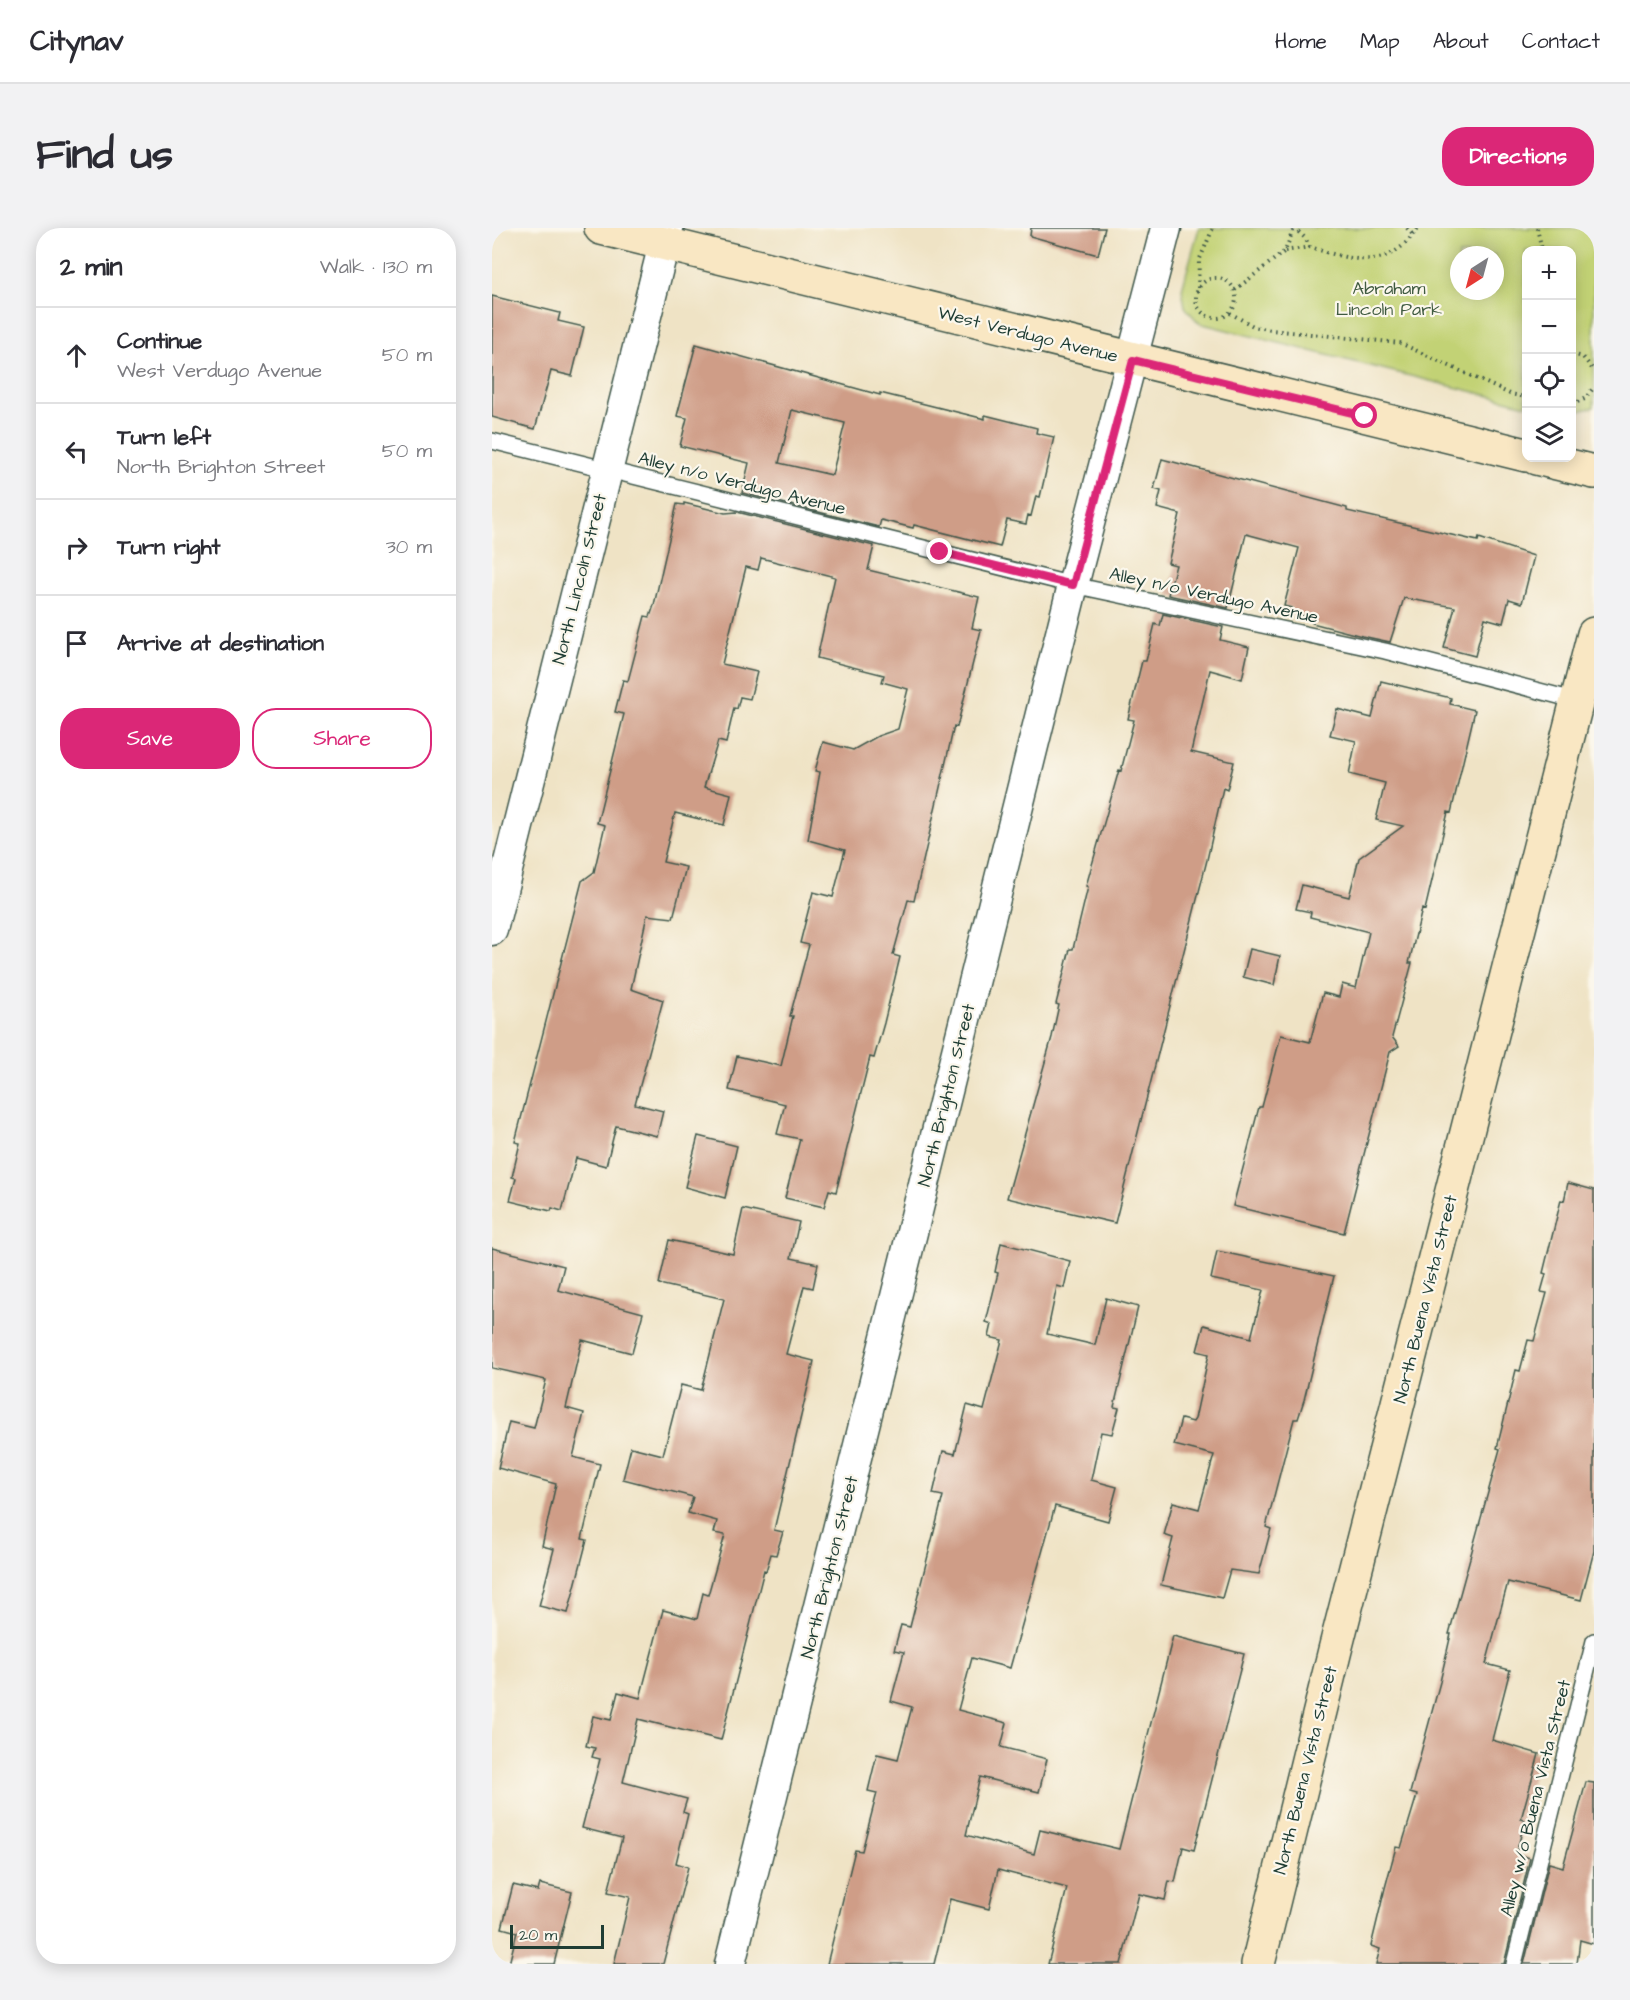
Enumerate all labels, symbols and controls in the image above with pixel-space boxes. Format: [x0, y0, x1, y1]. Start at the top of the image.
text: Citynav [30, 22, 124, 61]
text: Home [1275, 27, 1327, 56]
text: Map [1360, 27, 1400, 56]
text: About [1433, 27, 1489, 56]
text: Contact [1522, 27, 1600, 56]
text: Find us [36, 127, 173, 185]
button: Directions [1442, 127, 1594, 186]
north arrow [1450, 246, 1504, 300]
map controls [1522, 246, 1576, 462]
button: + [1522, 246, 1576, 300]
text: 2 min [60, 249, 122, 285]
text: Walk · 130 m [320, 253, 432, 281]
park label: Abraham Lincoln Park [1336, 276, 1442, 322]
street label: West Verdugo Avenue [935, 300, 1121, 370]
button: − [1522, 300, 1576, 354]
text: Continue [117, 326, 202, 357]
icon: ahead [60, 339, 93, 372]
text: 50 m [382, 341, 432, 369]
button: locate [1522, 354, 1576, 408]
text: West Verdugo Avenue [117, 357, 322, 385]
route start [1351, 402, 1377, 428]
button: layers [1522, 408, 1576, 462]
text: Turn left [117, 422, 211, 453]
icon: left [60, 435, 93, 468]
text: 50 m [382, 437, 432, 465]
street label: Alley n/o Verdugo Avenue [635, 446, 848, 522]
text: North Brighton Street [117, 453, 325, 481]
street label: North Lincoln Street [546, 490, 613, 667]
icon: right [60, 531, 93, 564]
text: Turn right [117, 532, 220, 563]
text: 30 m [386, 533, 432, 561]
route end [926, 538, 952, 564]
street label: Alley n/o Verdugo Avenue [1107, 561, 1321, 631]
icon: arrive [60, 627, 93, 660]
text: Arrive at destination [117, 628, 324, 659]
button: Save [60, 708, 240, 769]
button: Share [252, 708, 432, 769]
street label: North Brighton Street [912, 1000, 982, 1189]
street label: North Buena Vista Street [1387, 1192, 1464, 1406]
street label: North Brighton Street [795, 1472, 865, 1661]
street label: North Buena Vista Street [1267, 1663, 1344, 1877]
street label: Alley w/o Buena Vista Street [1494, 1676, 1578, 1919]
scale bar [510, 1922, 604, 1950]
text: 20 m [519, 1924, 557, 1946]

